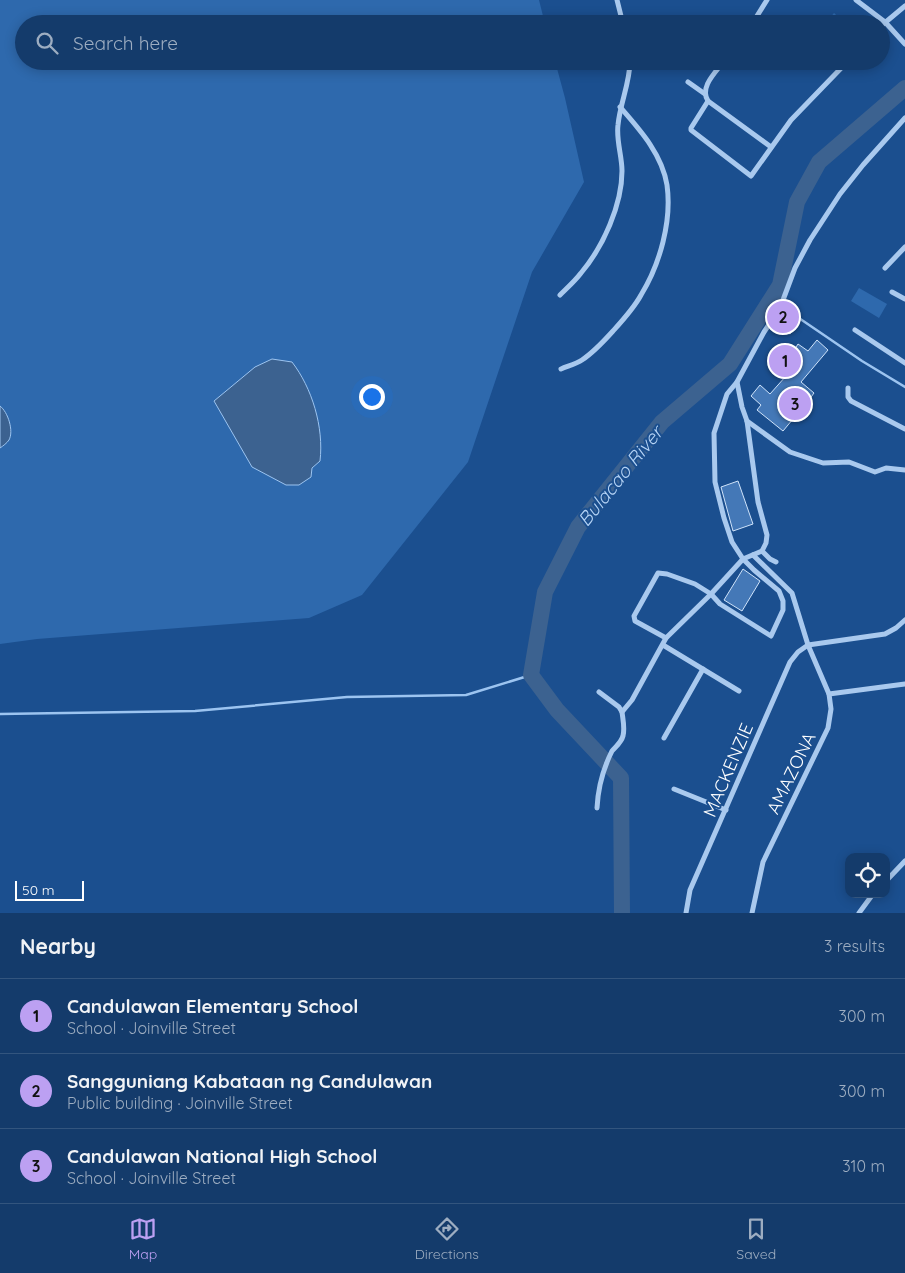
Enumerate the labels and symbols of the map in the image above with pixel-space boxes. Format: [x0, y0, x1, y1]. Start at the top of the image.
pin: 2 [767, 298, 799, 336]
pin: 1 [769, 342, 801, 380]
your location [359, 384, 385, 410]
pin: 3 [779, 385, 811, 423]
water label: Bulacao River [572, 419, 669, 531]
street label: MACKENZIE [698, 719, 758, 821]
street label: AMAZONA [761, 728, 821, 818]
scale bar [15, 878, 84, 901]

